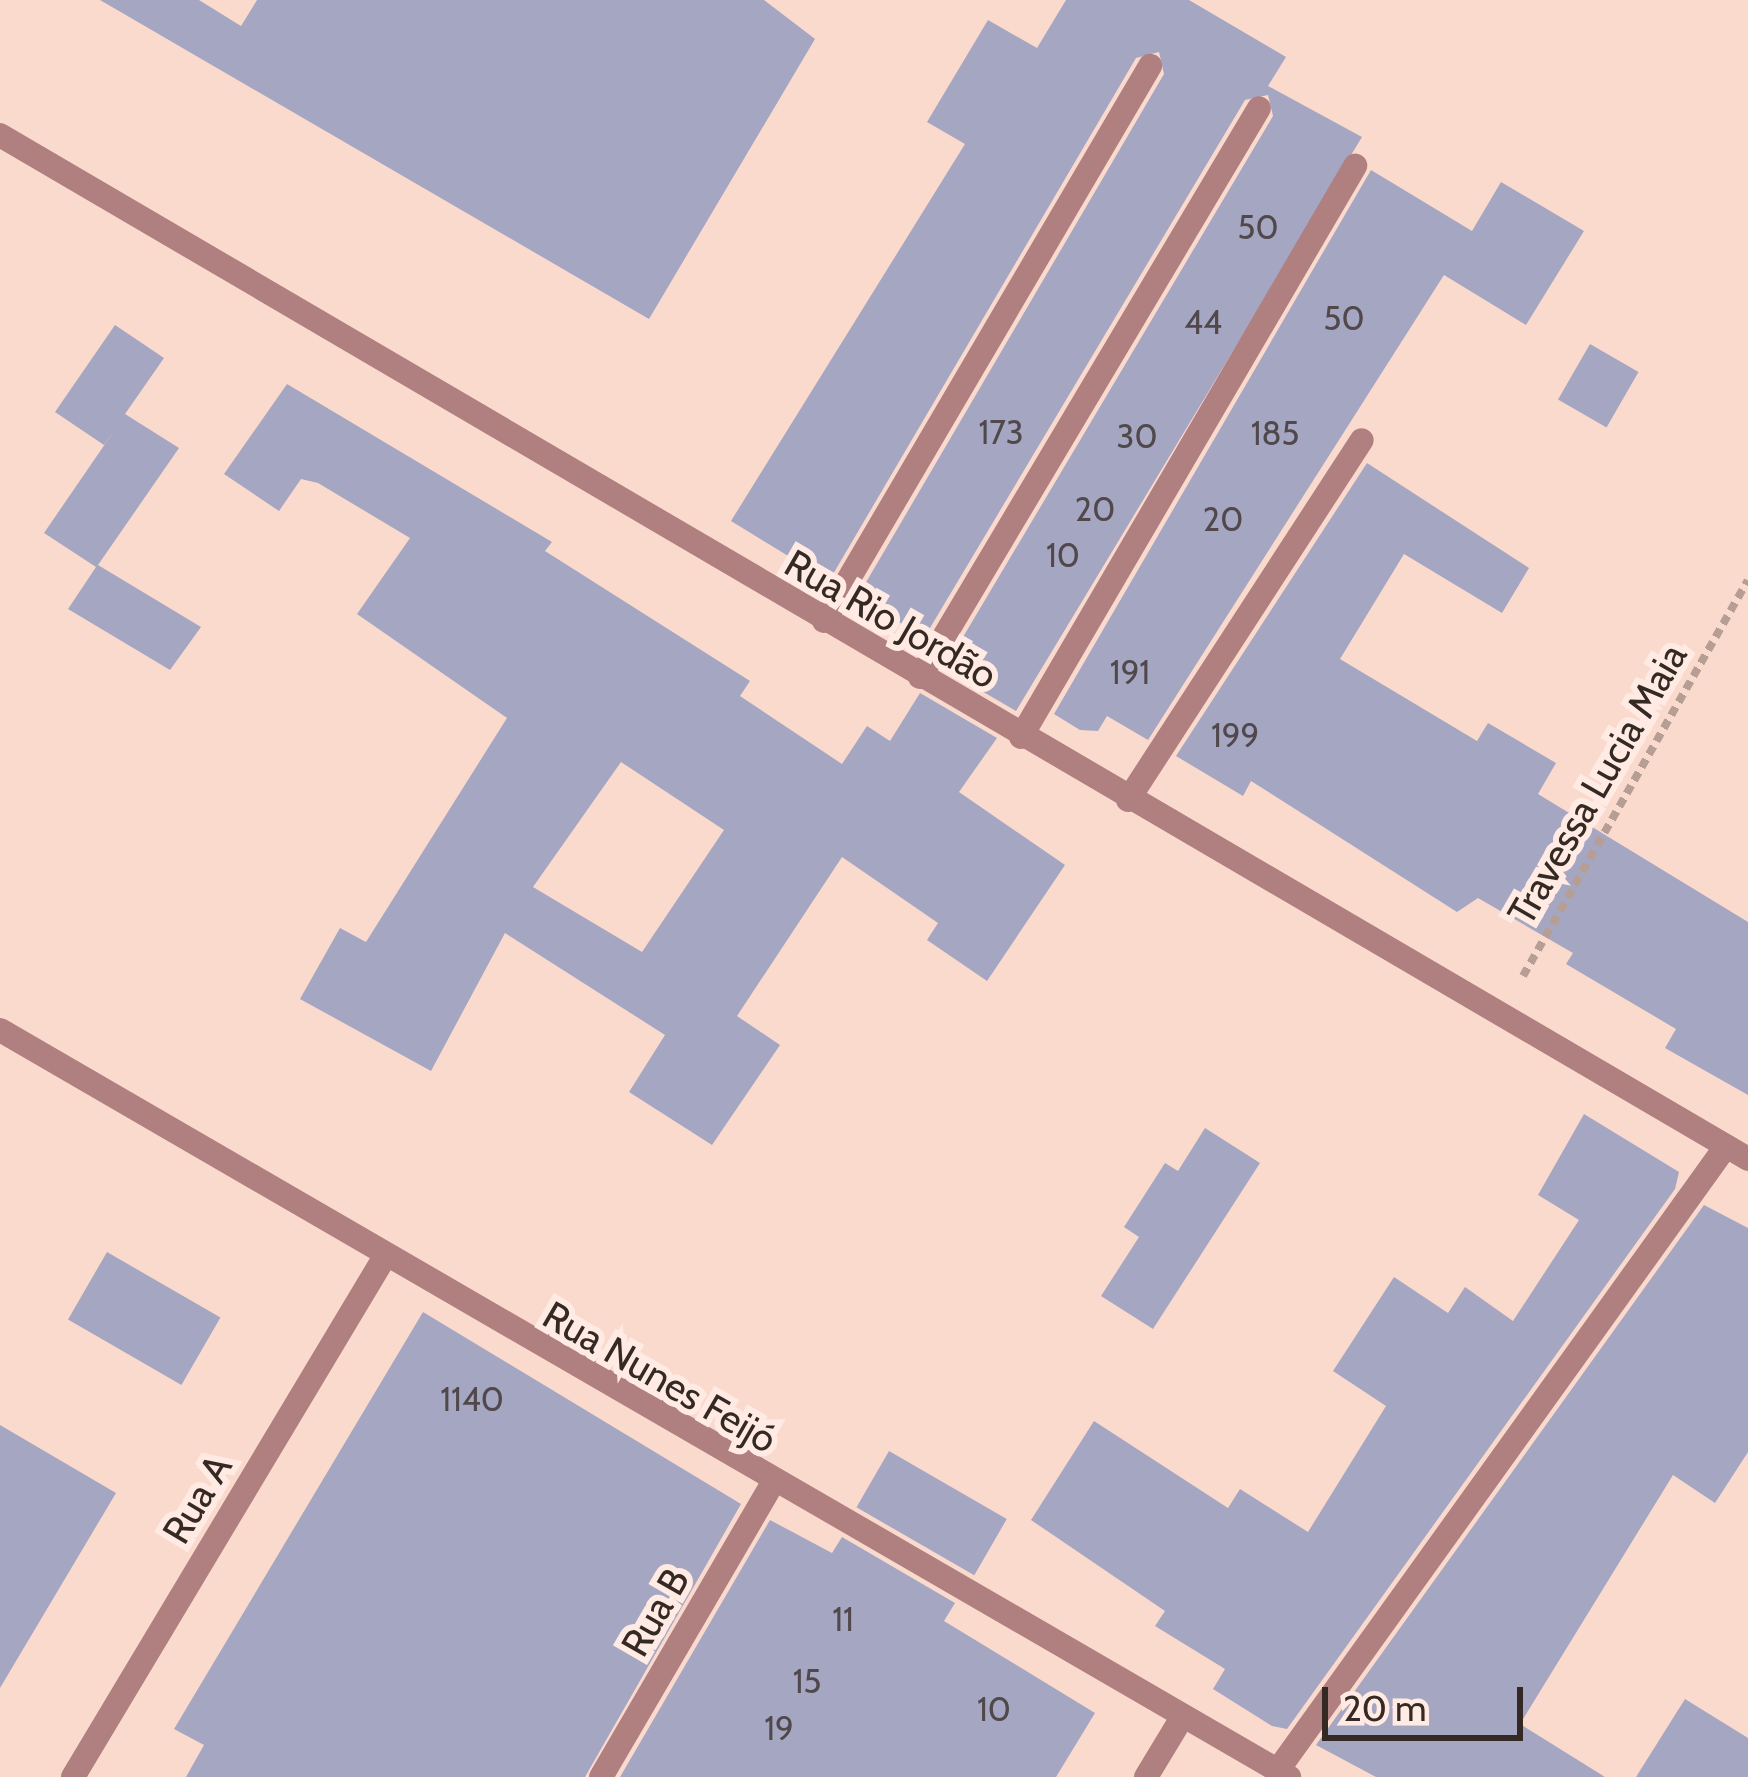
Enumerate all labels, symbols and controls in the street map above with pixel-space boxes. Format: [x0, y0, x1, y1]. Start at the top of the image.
house number: 50 [1238, 208, 1278, 248]
house number: 50 [1324, 299, 1364, 339]
house number: 44 [1184, 303, 1222, 343]
house number: 173 [978, 413, 1024, 453]
house number: 185 [1251, 414, 1299, 454]
house number: 30 [1117, 417, 1157, 457]
house number: 20 [1075, 490, 1115, 530]
house number: 20 [1203, 500, 1243, 540]
house number: 10 [1046, 536, 1080, 576]
street label: Rua Rio Jordão [777, 539, 1005, 699]
street label: Travessa Lucia Maia [1498, 635, 1696, 933]
house number: 191 [1110, 653, 1150, 693]
house number: 199 [1211, 716, 1259, 756]
street label: Rua Nunes Feijó [535, 1291, 785, 1463]
house number: 1140 [440, 1380, 504, 1420]
street label: Rua A [152, 1446, 242, 1552]
street label: Rua B [611, 1559, 699, 1665]
house number: 11 [832, 1600, 854, 1640]
house number: 15 [793, 1662, 821, 1702]
scale bar [1328, 1663, 1529, 1737]
text: 20 m [1343, 1686, 1427, 1730]
house number: 10 [977, 1690, 1011, 1730]
house number: 19 [764, 1709, 794, 1749]

